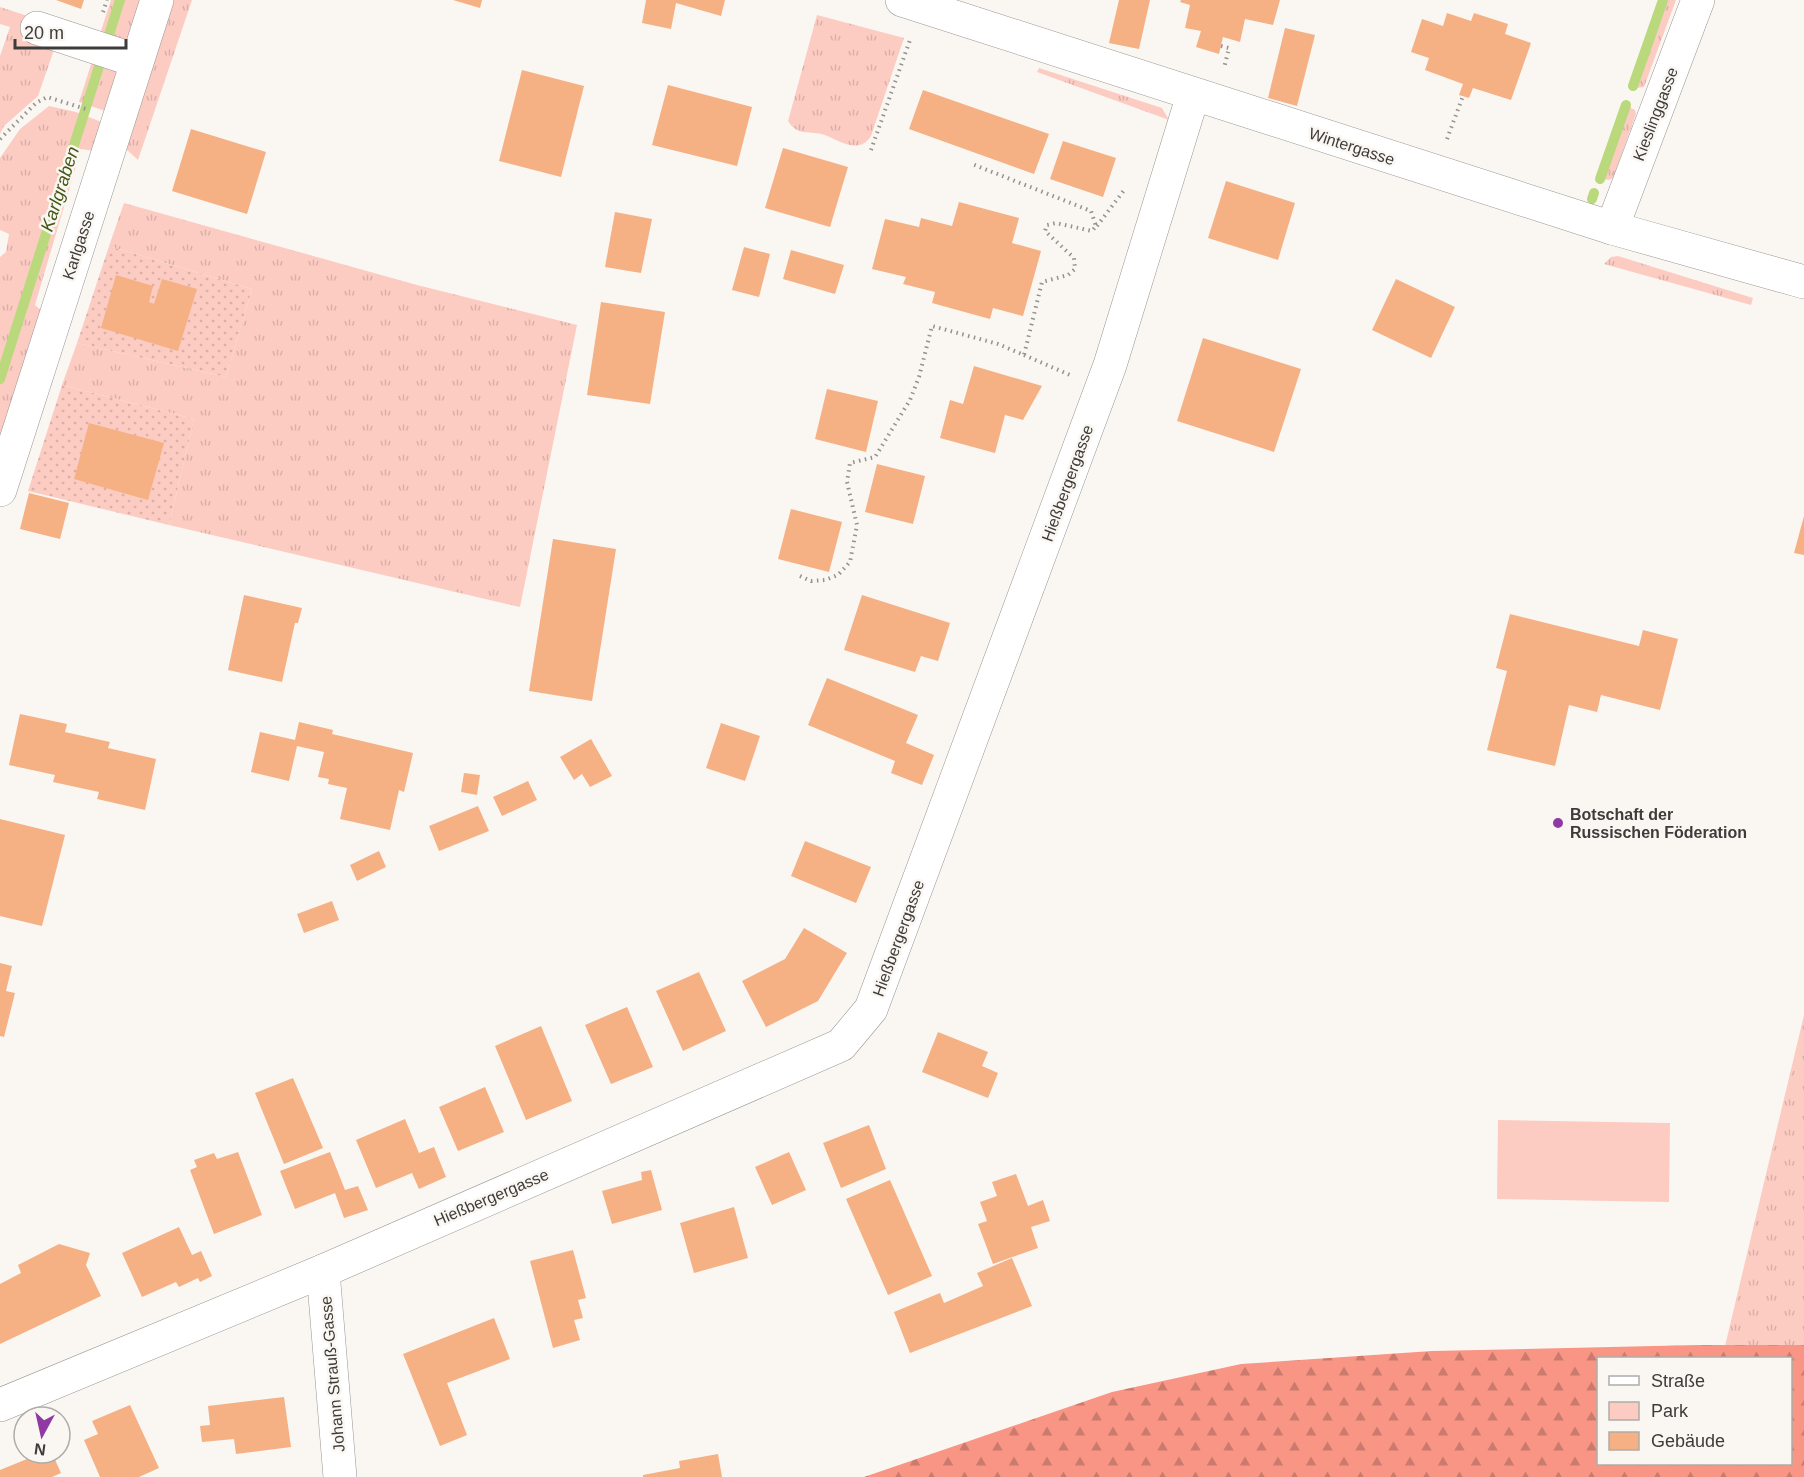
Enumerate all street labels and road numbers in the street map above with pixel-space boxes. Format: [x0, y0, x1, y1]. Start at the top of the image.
street label: Kieslinggasse [1630, 65, 1681, 163]
street label: Wintergasse [1307, 125, 1397, 168]
street label: Karlgasse [59, 209, 98, 282]
street label: Hießbergergasse [1038, 423, 1096, 544]
street label: Hießbergergasse [869, 878, 927, 999]
street label: Hießbergergasse [431, 1166, 551, 1229]
street label: Johann Strauß-Gasse [317, 1295, 348, 1453]

